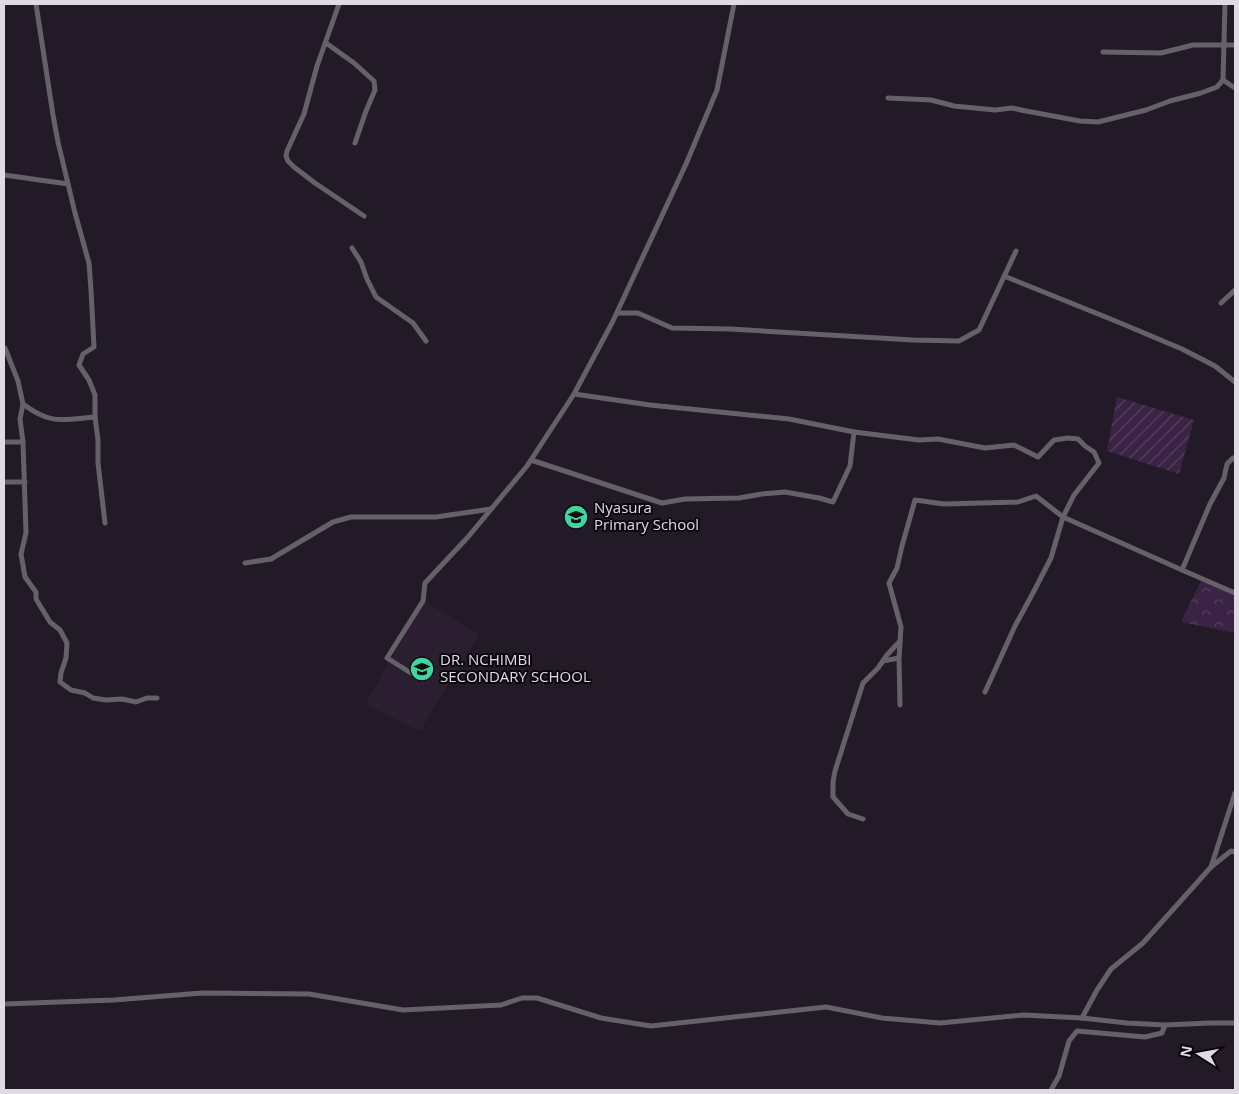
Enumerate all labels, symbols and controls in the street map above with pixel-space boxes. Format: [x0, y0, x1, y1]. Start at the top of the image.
place label: Nyasura Primary School [594, 497, 699, 534]
school or university icon: Nyasura Primary School [563, 504, 589, 530]
place label: DR. NCHIMBI SECONDARY SCHOOL [440, 649, 591, 686]
school or university icon: DR. NCHIMBI SECONDARY SCHOOL [409, 656, 435, 682]
north arrow [1174, 1029, 1224, 1079]
text: N [1175, 1044, 1196, 1059]

